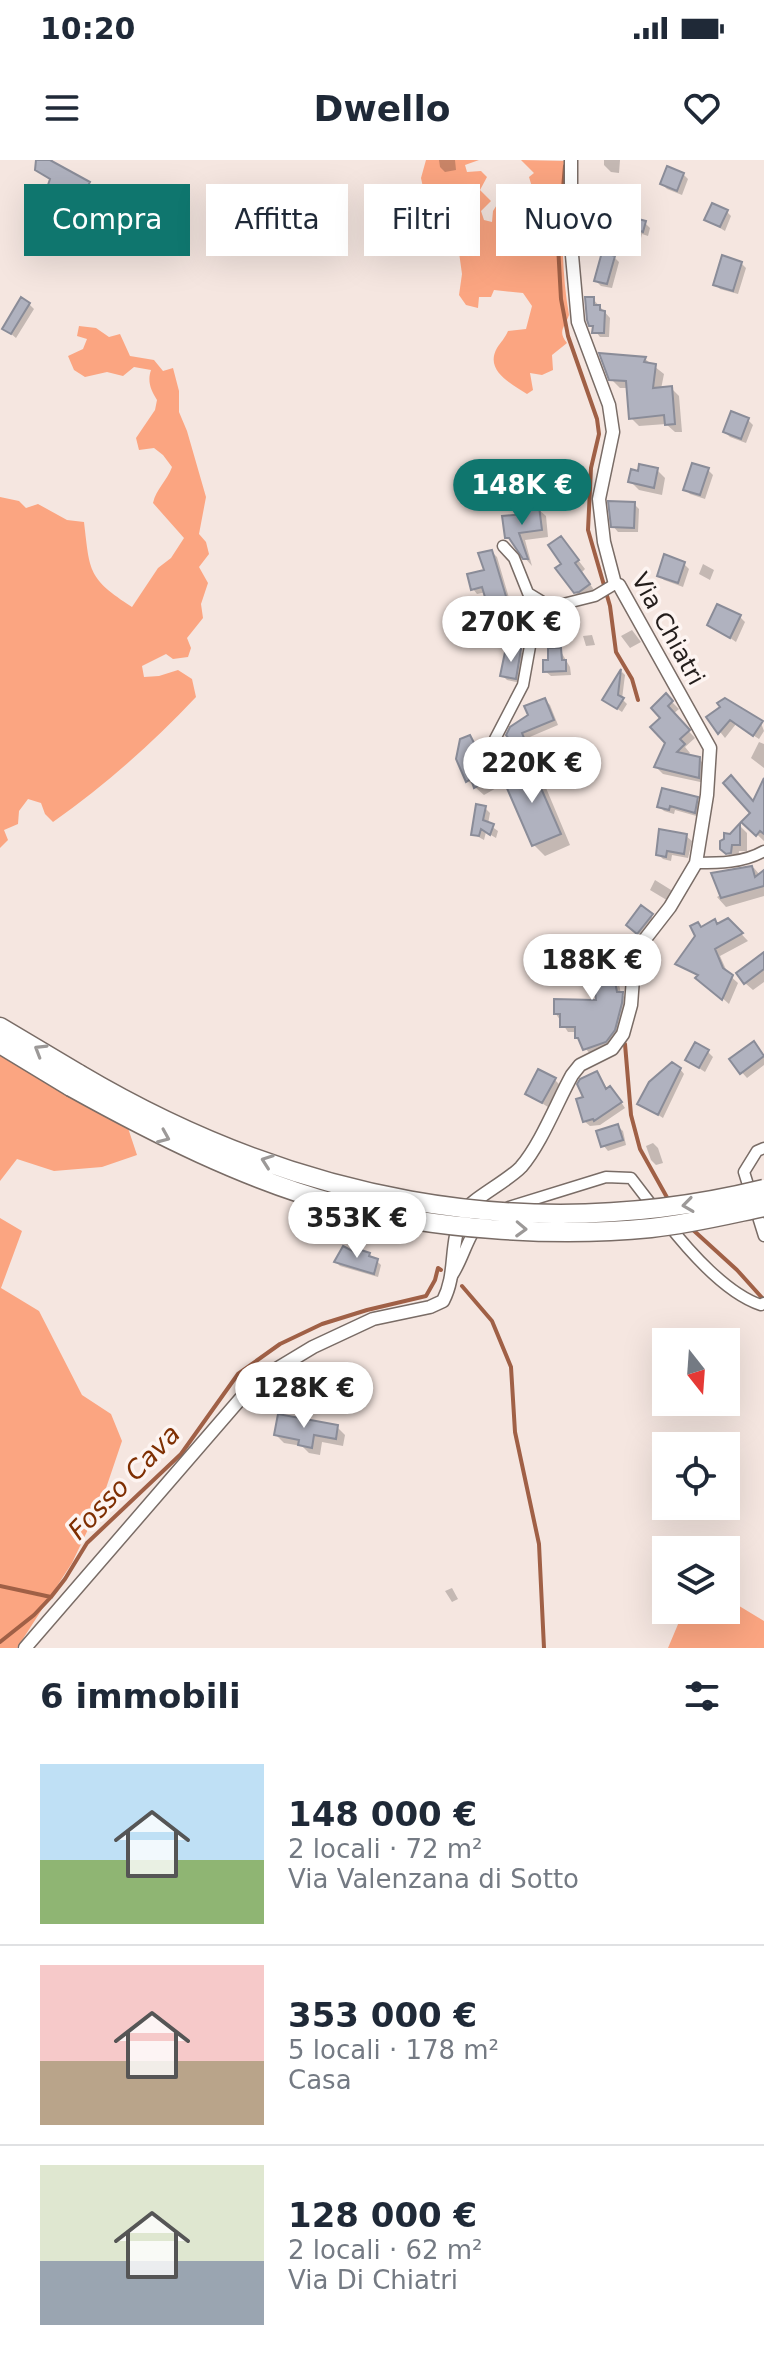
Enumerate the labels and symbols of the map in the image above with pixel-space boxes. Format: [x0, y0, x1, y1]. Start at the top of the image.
pin: 148K € [457, 459, 587, 527]
street label: Via Chiatri [626, 568, 710, 690]
pin: 270K € [446, 596, 576, 664]
pin: 220K € [467, 737, 597, 805]
pin: 188K € [527, 934, 657, 1002]
one-way arrow [34, 1045, 49, 1060]
one-way arrow [156, 1128, 170, 1144]
one-way arrow [261, 1155, 275, 1171]
pin: 353K € [292, 1192, 422, 1260]
one-way arrow [681, 1196, 694, 1213]
one-way arrow [515, 1221, 528, 1238]
north arrow [652, 1328, 740, 1416]
pin: 128K € [239, 1362, 369, 1430]
water label: Fosso Cava [62, 1419, 186, 1545]

